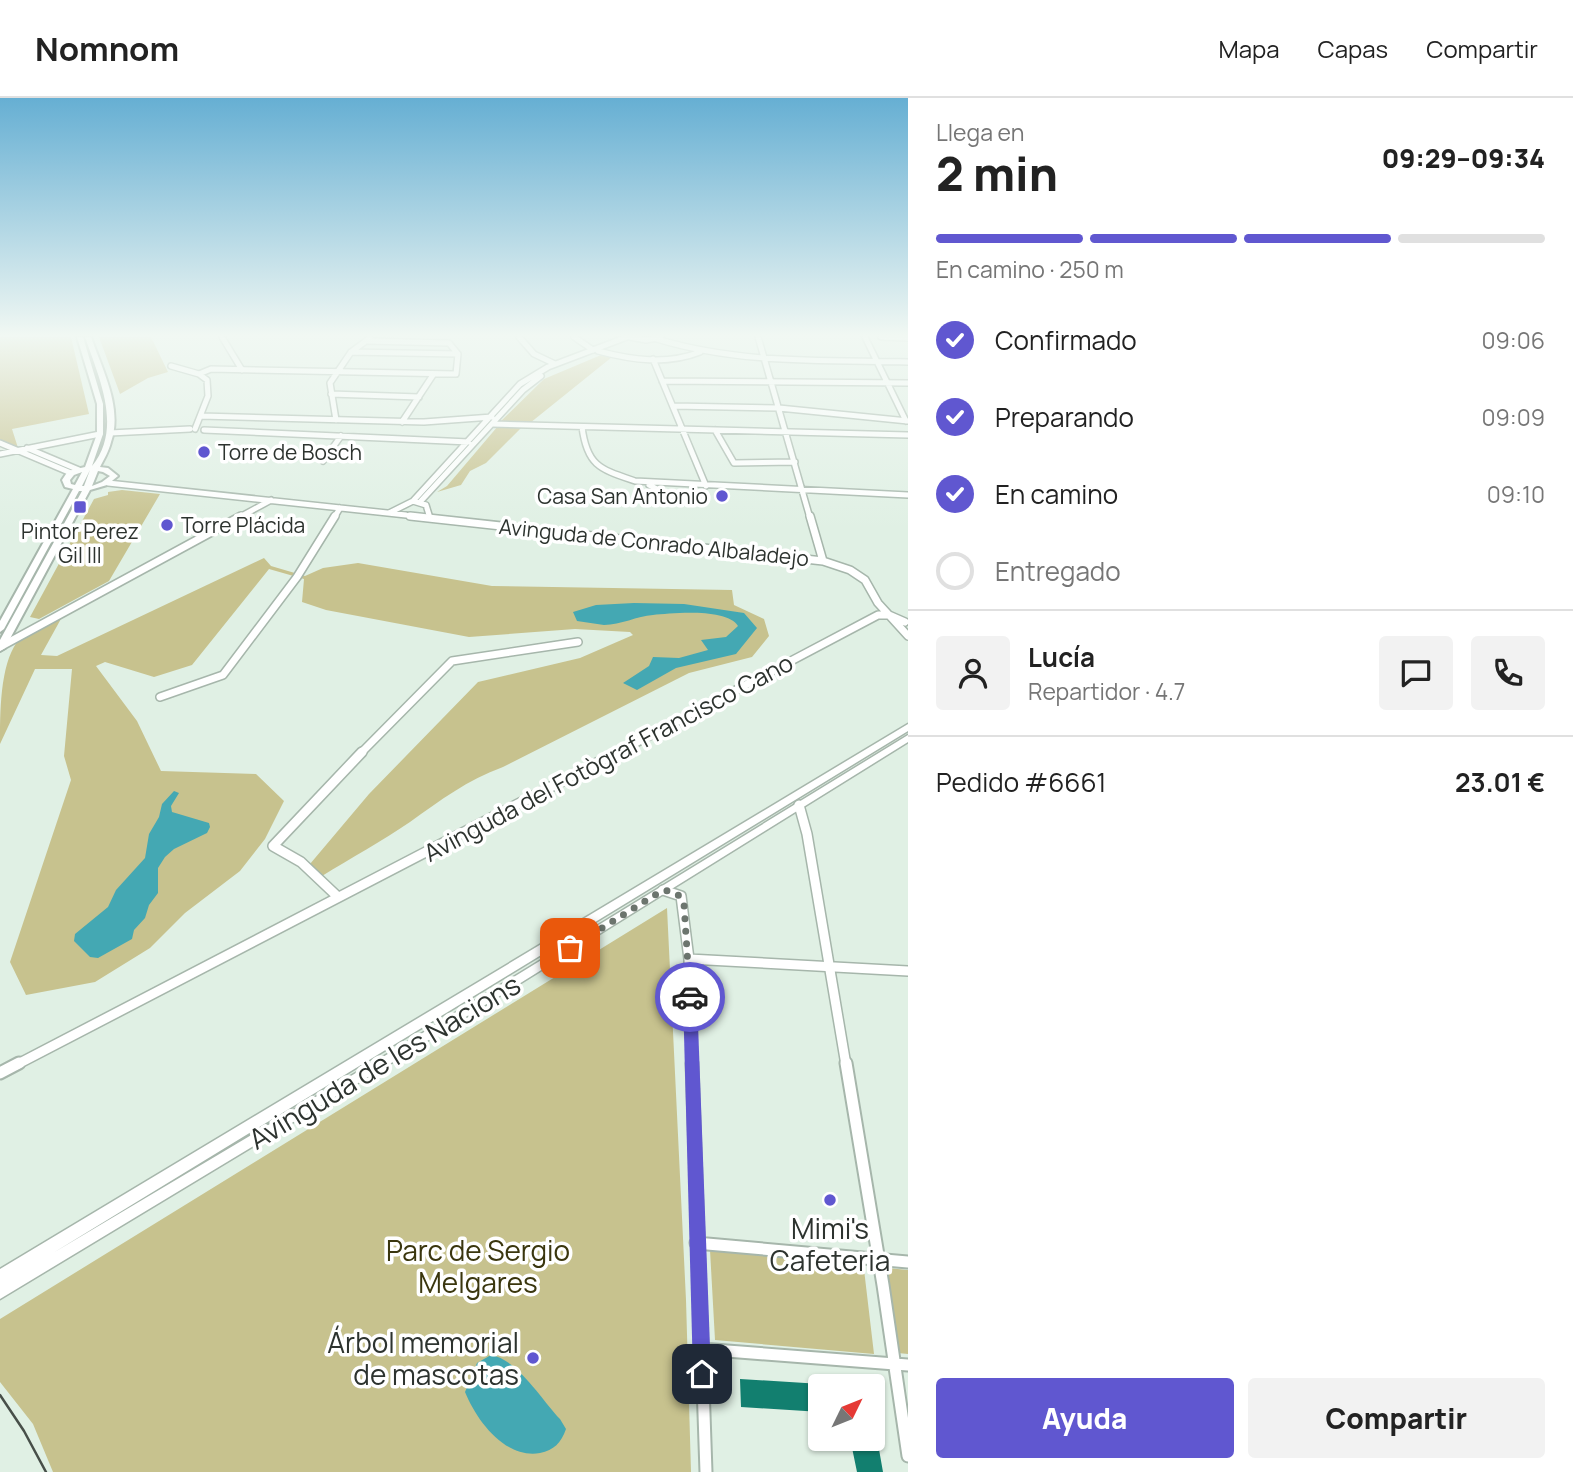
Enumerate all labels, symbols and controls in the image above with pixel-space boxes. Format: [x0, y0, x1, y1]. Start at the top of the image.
text: Nomnom [35, 26, 179, 71]
text: Mapa [1219, 32, 1280, 65]
text: Capas [1318, 32, 1388, 65]
text: Compartir [1426, 32, 1538, 65]
text: Llega en [936, 116, 1024, 148]
text: 09:29–09:34 [1382, 140, 1545, 176]
text: 2 min [936, 142, 1058, 205]
text: En camino · 250 m [936, 253, 1124, 285]
icon: check [936, 321, 974, 359]
text: Confirmado [995, 322, 1137, 358]
text: 09:06 [1482, 324, 1545, 356]
icon: check [936, 398, 974, 436]
text: Preparando [995, 399, 1134, 435]
text: 09:09 [1482, 401, 1545, 433]
place label: Torre de Bosch [218, 438, 362, 466]
marker: Torre de Bosch [196, 444, 212, 460]
icon: check [936, 475, 974, 513]
text: En camino [995, 476, 1118, 512]
text: 09:10 [1487, 478, 1545, 510]
place label: Casa San Antonio [537, 482, 708, 510]
marker: Casa San Antonio [714, 488, 730, 504]
marker: Pintor Perez Gil III [72, 499, 88, 515]
place label: Torre Plácida [181, 511, 305, 539]
street label: Avinguda de Conrado Albaladejo [498, 512, 810, 572]
place label: Pintor Perez Gil III [21, 517, 139, 569]
marker: Torre Plácida [159, 517, 175, 533]
text: Entregado [995, 553, 1121, 589]
button: person [936, 636, 1010, 710]
button: chat [1379, 636, 1453, 710]
button: phone [1471, 636, 1545, 710]
text: Lucía [1028, 639, 1095, 675]
street label: Avinguda del Fotògraf Francisco Cano [418, 645, 798, 869]
text: Repartidor · 4.7 [1028, 675, 1185, 707]
text: Pedido #6661 [936, 764, 1106, 800]
text: 23.01 € [1455, 764, 1545, 800]
pin [540, 918, 600, 978]
icon: bag [551, 929, 589, 967]
courier [655, 962, 725, 1032]
street label: Avinguda de les Nacions [241, 965, 527, 1157]
icon: car [671, 978, 709, 1016]
marker: Mimi's Cafeteria [822, 1192, 838, 1208]
place label: Mimi's Cafeteria [770, 1209, 890, 1279]
park label: Parc de Sergio Melgares [386, 1231, 570, 1301]
place label: Árbol memorial de mascotas [327, 1323, 519, 1393]
pin [672, 1344, 732, 1404]
marker: Árbol memorial de mascotas [525, 1350, 541, 1366]
icon: home [683, 1355, 721, 1393]
north arrow [808, 1374, 886, 1451]
map controls [808, 1374, 885, 1451]
button: Ayuda [936, 1378, 1234, 1458]
button: Compartir [1248, 1378, 1545, 1458]

